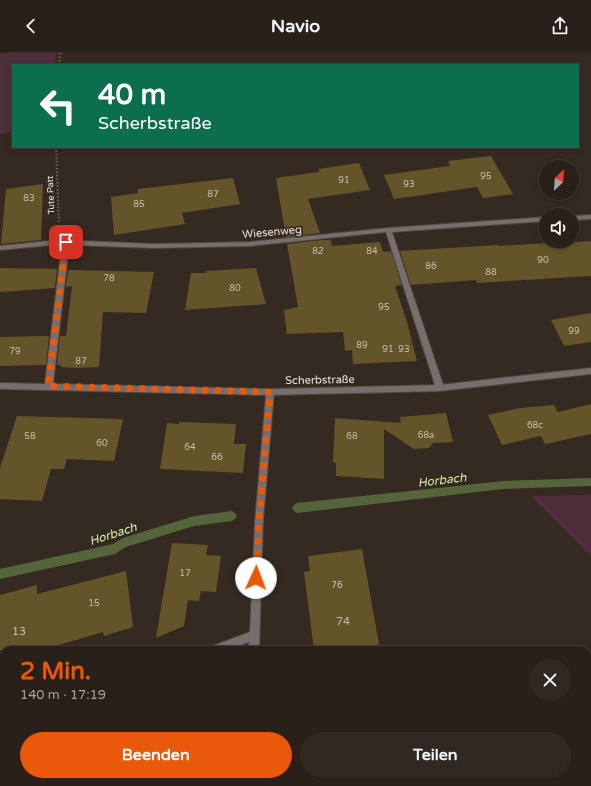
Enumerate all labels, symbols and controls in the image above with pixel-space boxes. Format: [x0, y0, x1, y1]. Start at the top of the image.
icon: back [20, 15, 42, 37]
text: Navio [271, 15, 320, 37]
icon: share [549, 15, 571, 37]
text: 40 m [98, 78, 166, 112]
icon: left [32, 80, 84, 132]
text: Scherbstraße [98, 112, 212, 134]
north arrow [539, 160, 579, 200]
map controls [539, 160, 579, 248]
house number: 95 [480, 171, 492, 182]
street label: Tute Patt [45, 175, 57, 215]
house number: 91 [338, 175, 350, 186]
house number: 93 [403, 179, 415, 190]
house number: 87 [207, 189, 219, 200]
house number: 83 [23, 193, 35, 204]
house number: 85 [133, 199, 145, 210]
button: sound [539, 208, 579, 248]
street label: Wiesenweg [242, 223, 302, 241]
pin [49, 225, 83, 259]
icon: arrive [55, 231, 77, 253]
house number: 82 [312, 246, 324, 257]
house number: 84 [366, 246, 378, 257]
house number: 90 [537, 255, 549, 266]
house number: 86 [425, 261, 437, 272]
house number: 88 [485, 267, 497, 278]
house number: 78 [103, 273, 115, 284]
house number: 80 [229, 283, 241, 294]
house number: 95 [378, 302, 390, 313]
house number: 99 [568, 326, 580, 337]
house number: 89 [356, 340, 368, 351]
house number: 91 [382, 344, 394, 355]
house number: 93 [398, 344, 410, 355]
house number: 79 [9, 346, 21, 357]
house number: 87 [75, 356, 87, 367]
street label: Scherbstraße [285, 373, 355, 387]
house number: 68c [527, 420, 543, 431]
house number: 68a [418, 430, 434, 441]
house number: 58 [24, 431, 36, 442]
house number: 68 [346, 431, 358, 442]
house number: 60 [96, 438, 108, 449]
house number: 64 [184, 442, 196, 453]
house number: 66 [211, 452, 223, 463]
water label: Horbach [417, 470, 468, 490]
water label: Horbach [88, 520, 139, 548]
position arrow [235, 557, 277, 599]
house number: 17 [179, 568, 191, 579]
house number: 76 [331, 580, 343, 591]
house number: 15 [88, 598, 100, 609]
house number: 74 [336, 615, 350, 628]
house number: 13 [12, 625, 26, 638]
text: 2 Min. [20, 657, 91, 686]
button: close [529, 659, 571, 701]
text: 140 m · 17:19 [20, 687, 106, 703]
button: Beenden [20, 732, 292, 778]
button: Teilen [300, 732, 571, 778]

